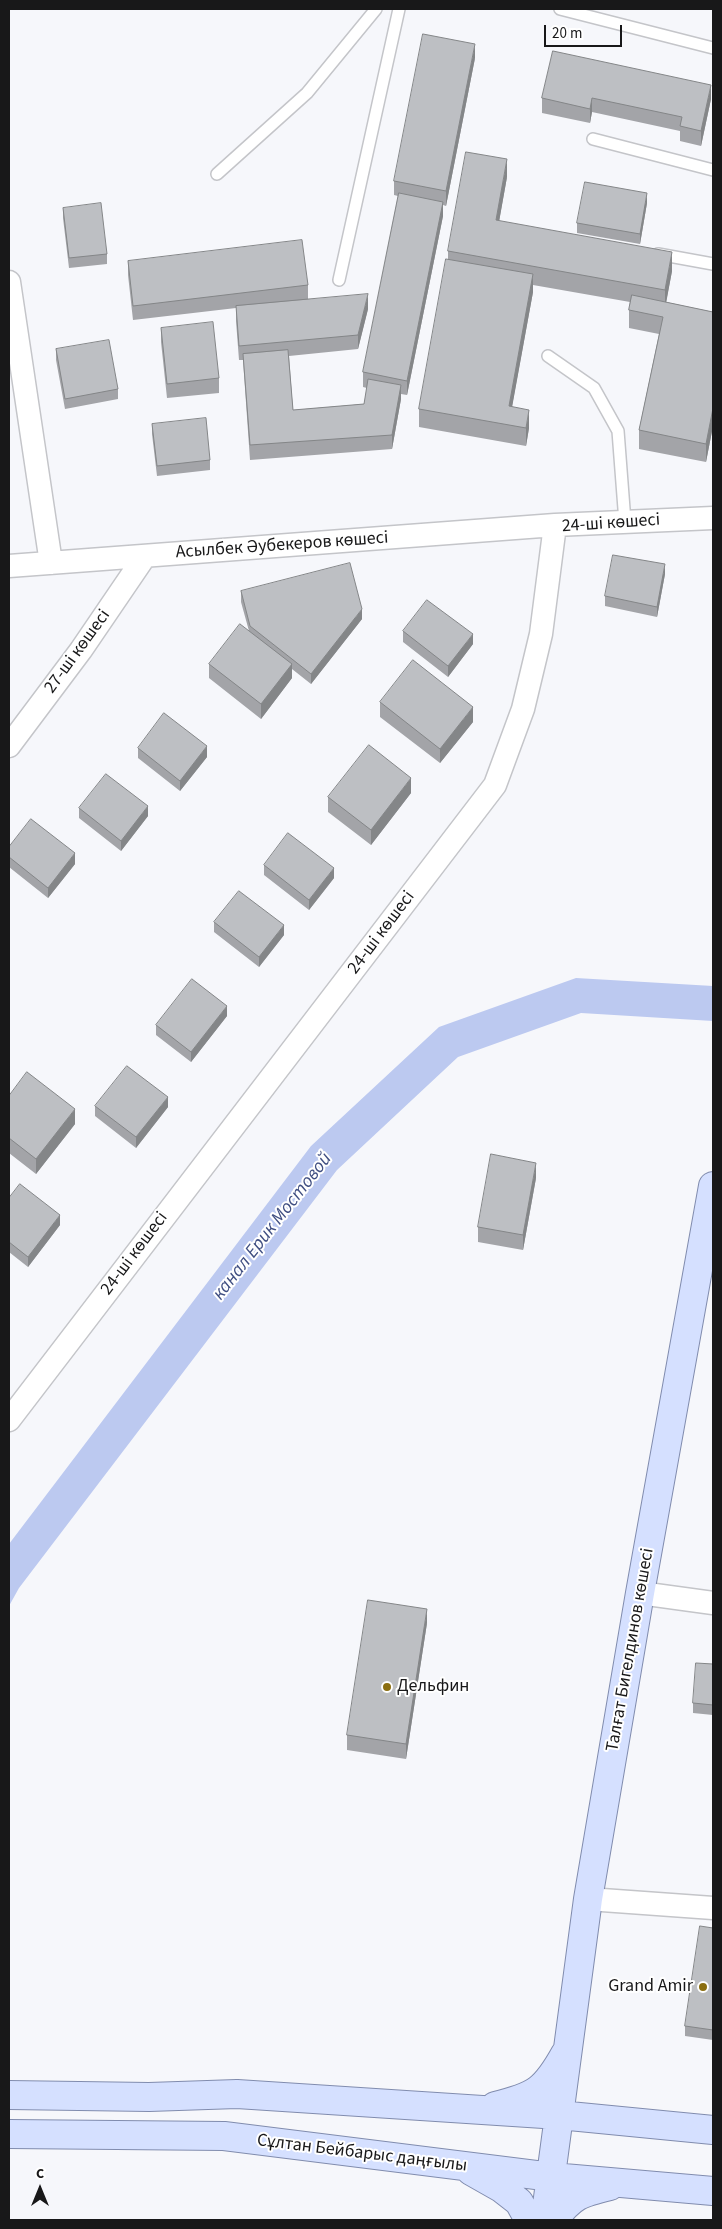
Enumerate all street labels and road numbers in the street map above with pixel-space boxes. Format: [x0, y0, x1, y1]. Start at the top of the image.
street label: 24-ші көшесі [561, 510, 661, 538]
street label: Асылбек Әубекеров көшесі [175, 528, 389, 564]
street label: 27-ші көшесі [40, 606, 116, 698]
street label: 24-ші көшесі [344, 887, 420, 979]
street label: 24-ші көшесі [97, 1208, 173, 1300]
street label: Талғат Бигелдинов көшесі [602, 1547, 660, 1753]
street label: Сұлтан Бейбарыс даңғылы [256, 2130, 468, 2178]

